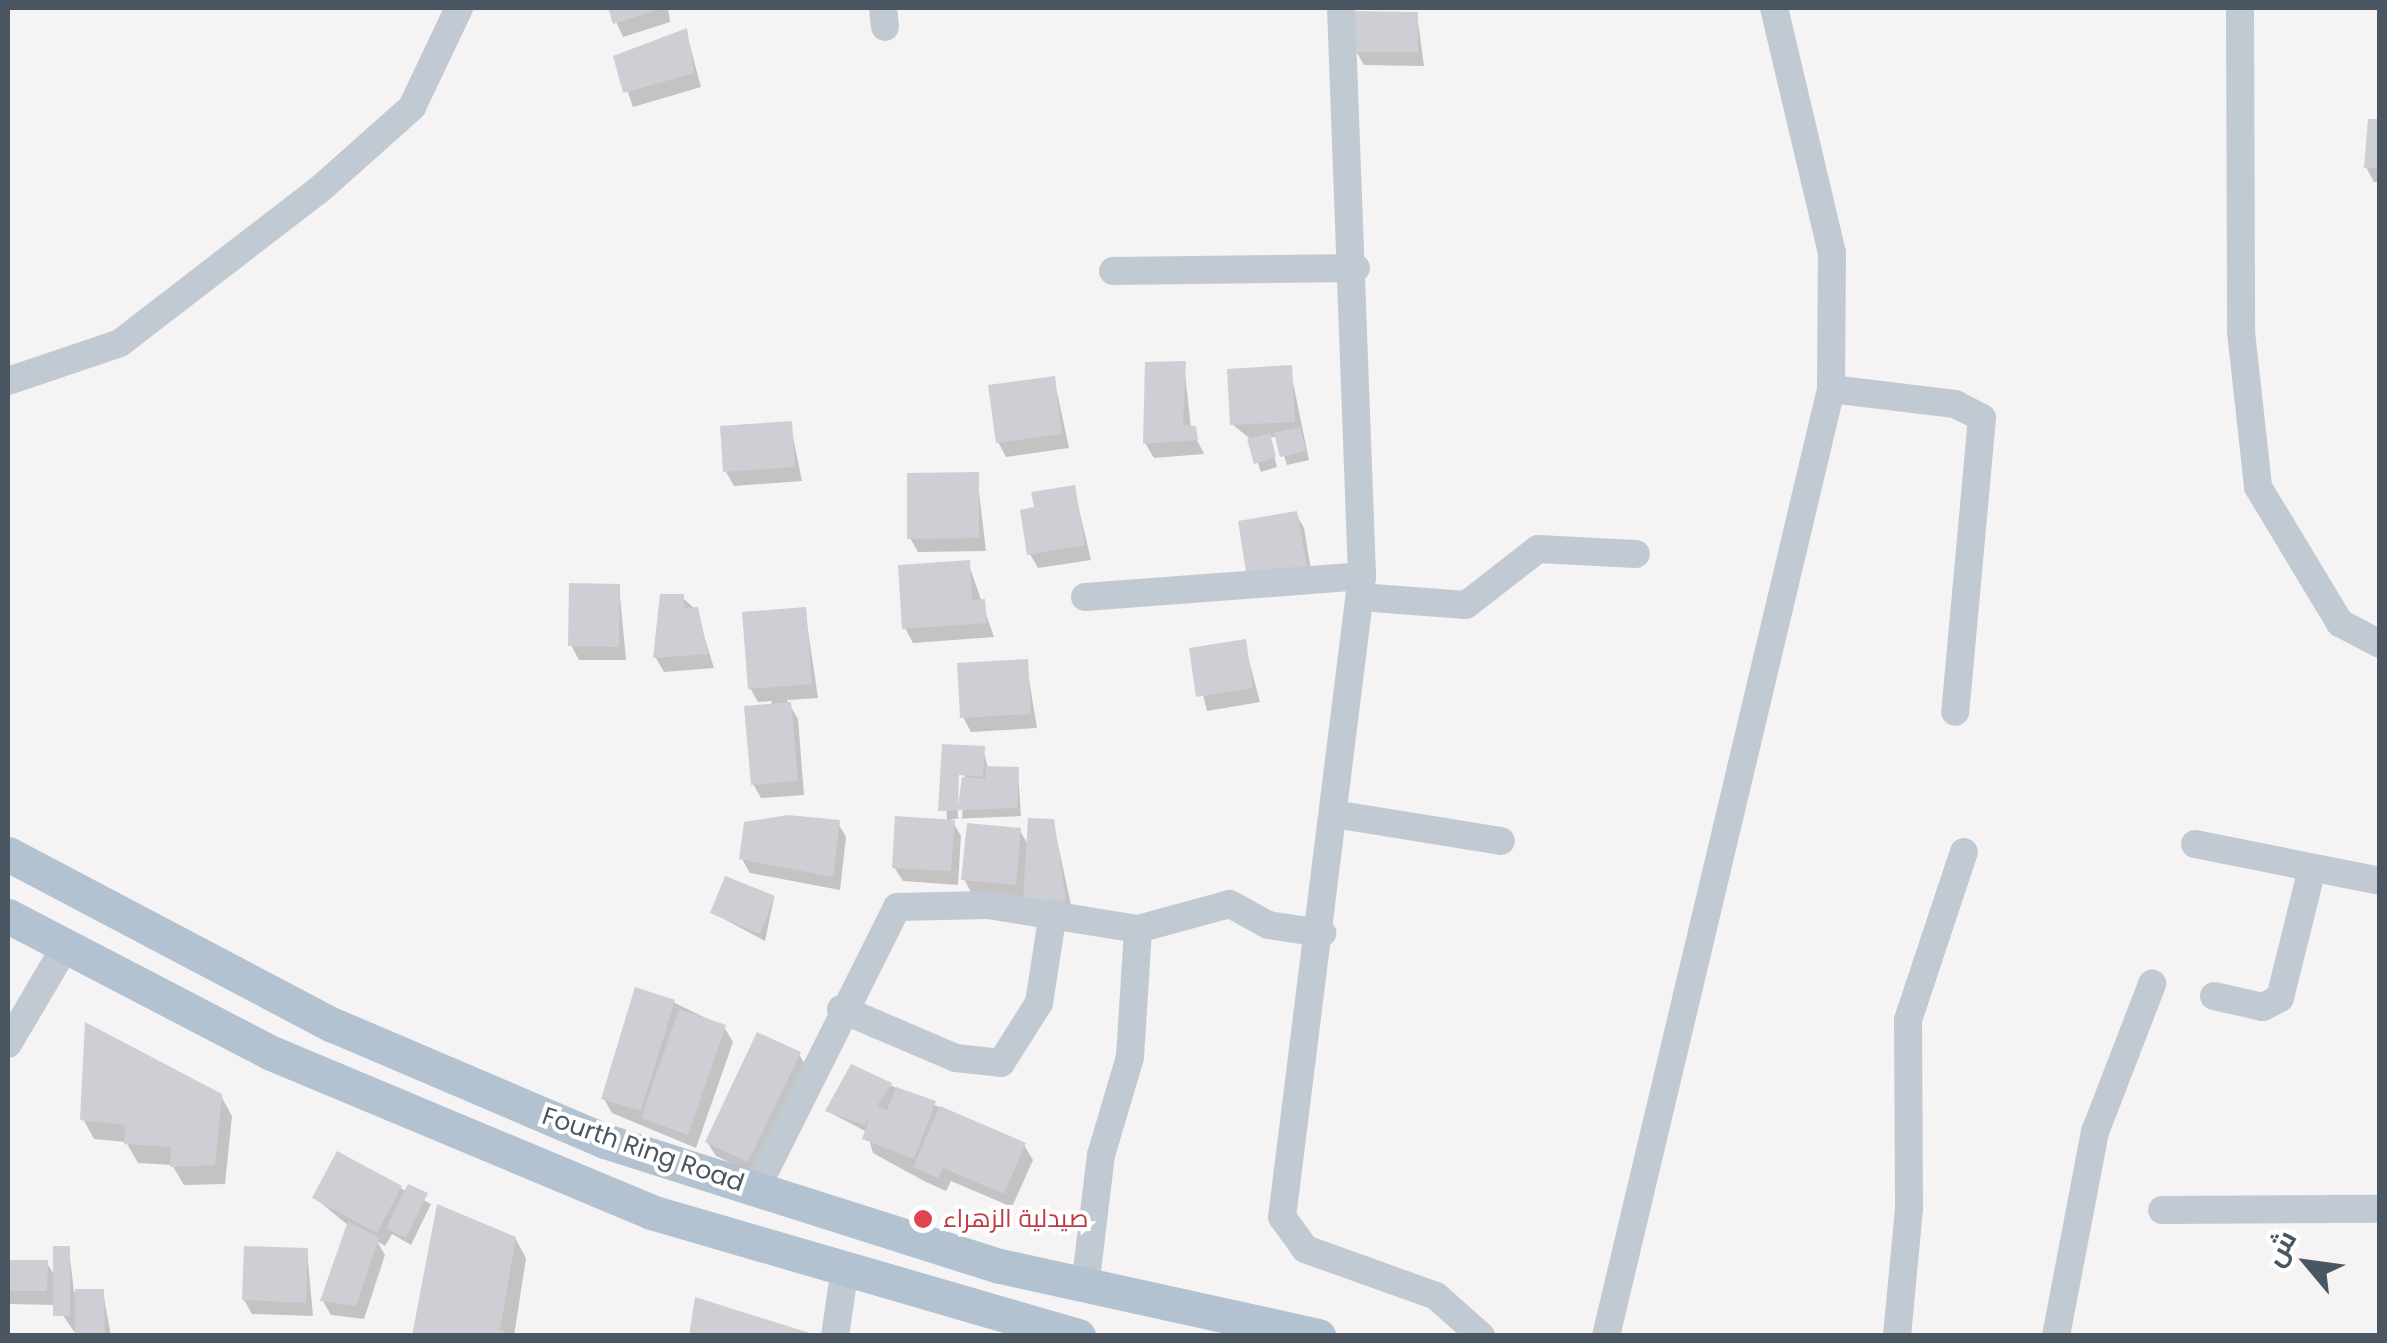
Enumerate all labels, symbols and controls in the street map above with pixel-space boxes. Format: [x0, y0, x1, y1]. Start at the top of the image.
street label: Fourth Ring Road [538, 1101, 748, 1199]
place label: صيدلية الزهراء [943, 1204, 1088, 1234]
marker: صيدلية الزهراء [912, 1208, 934, 1230]
north arrow [2257, 1213, 2357, 1313]
text: ش [2255, 1223, 2306, 1273]

